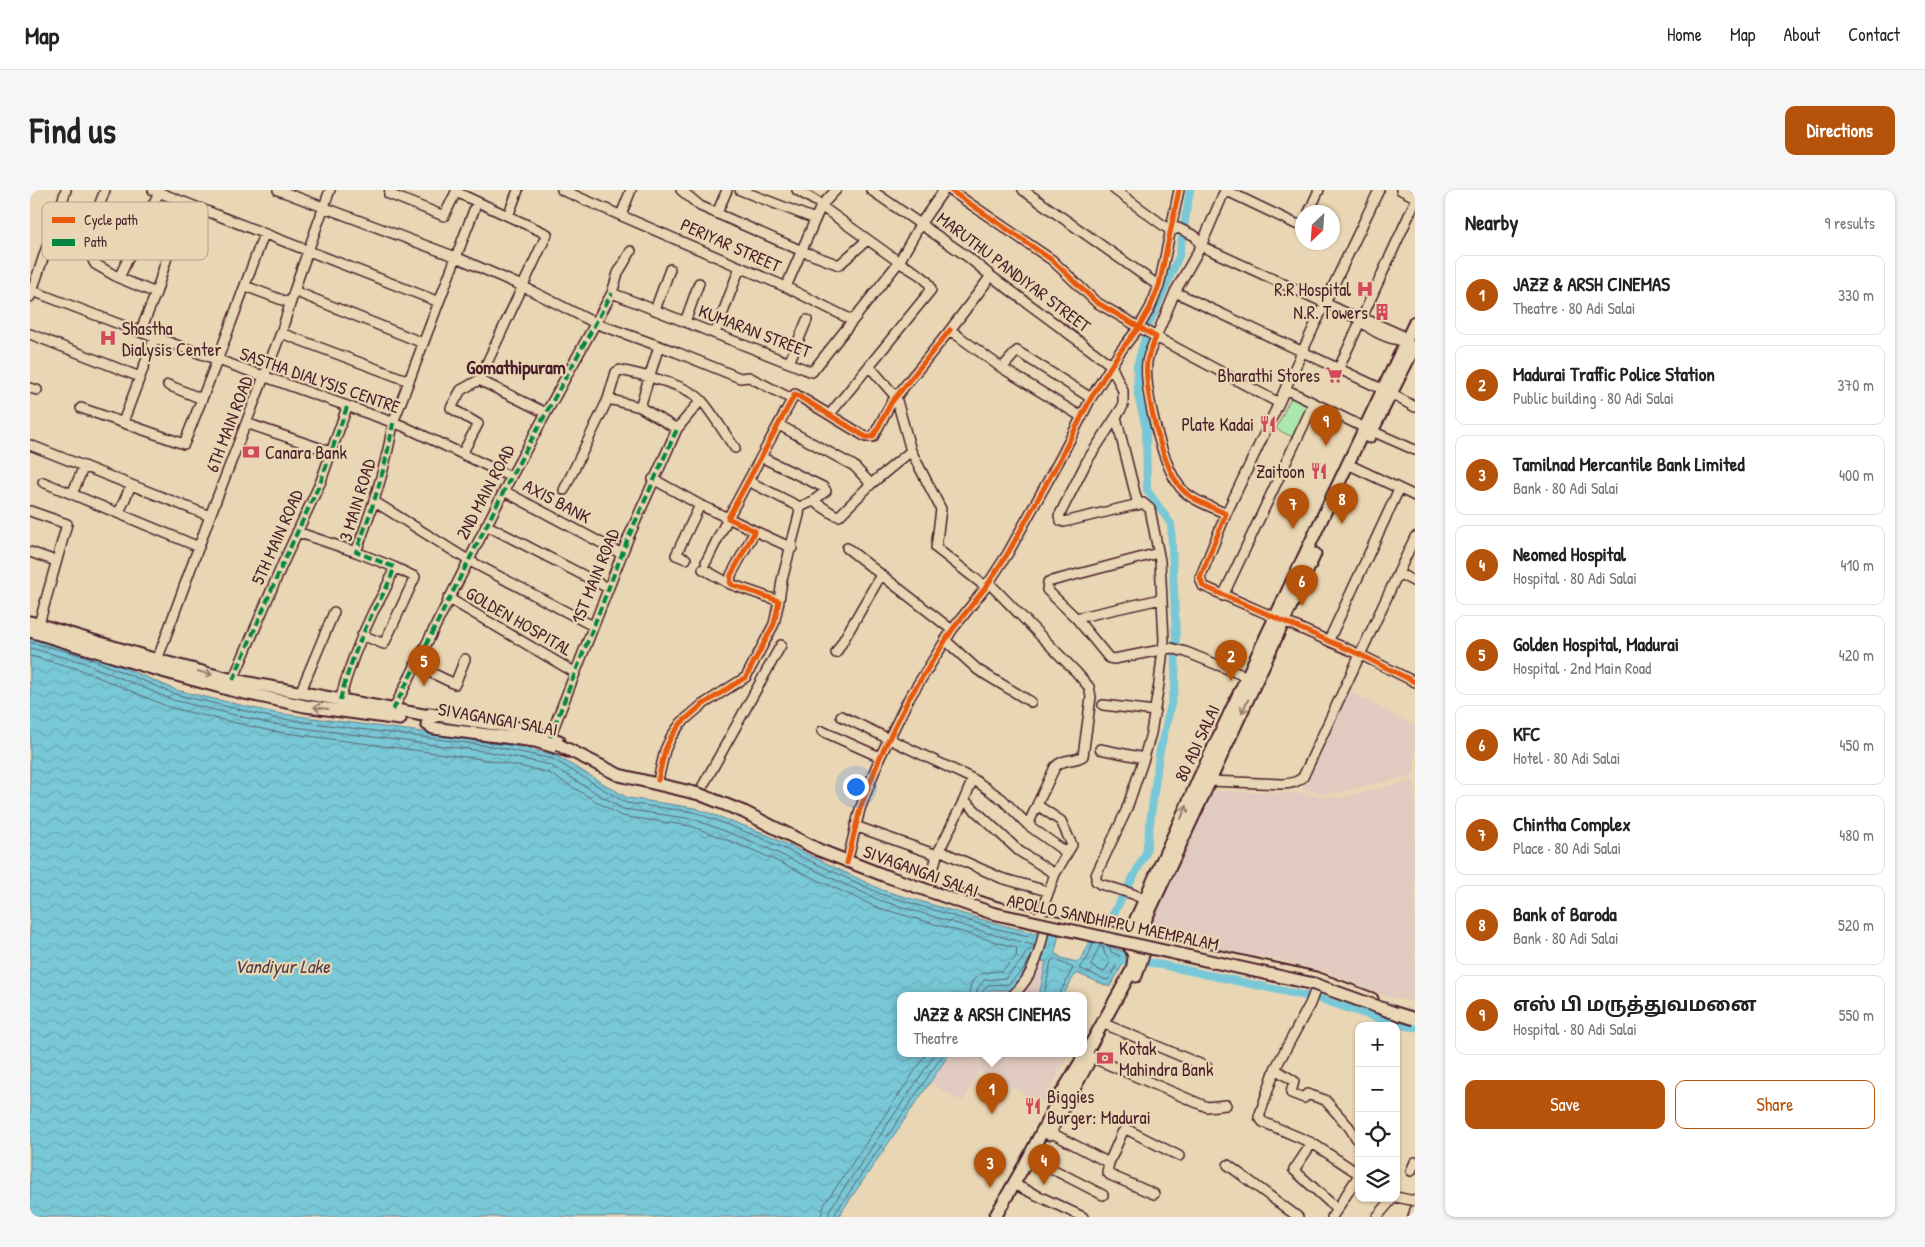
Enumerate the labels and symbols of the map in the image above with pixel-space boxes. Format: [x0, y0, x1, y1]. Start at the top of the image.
legend [42, 202, 208, 260]
north arrow [1295, 205, 1340, 250]
street label: MARUTHU PANDIYAR STREET [932, 206, 1096, 338]
text: Cycle path [84, 210, 138, 230]
street label: PERIYAR STREET [677, 212, 786, 278]
text: Path [84, 232, 107, 251]
place label: R.R Hospital [1274, 277, 1351, 302]
hospital icon: R.R Hospital [1355, 279, 1375, 299]
street label: KUMARAN STREET [695, 298, 815, 364]
place label: N.R. Towers [1293, 300, 1368, 325]
building icon: N.R. Towers [1372, 302, 1392, 322]
place label: Shastha Dialysis Center [122, 316, 222, 362]
hospital icon: Shastha Dialysis Center [98, 328, 118, 348]
street label: SASTHA DIALYSIS CENTRE [236, 341, 404, 419]
district label: Gomathipuram [466, 354, 566, 381]
place label: Bharathi Stores [1218, 363, 1320, 388]
supermarket icon: Bharathi Stores [1324, 365, 1344, 385]
street label: 6TH MAIN ROAD [199, 372, 259, 476]
pin: 9 [1310, 405, 1342, 446]
place label: Plate Kadai [1181, 412, 1254, 437]
restaurant icon: Plate Kadai [1258, 414, 1278, 434]
place label: Canara Bank [265, 440, 348, 465]
street label: 2ND MAIN ROAD [450, 440, 521, 544]
bank icon: Canara Bank [241, 442, 261, 462]
street label: 3 MAIN ROAD [333, 455, 382, 544]
place label: Zaitoon [1256, 459, 1305, 484]
restaurant icon: Zaitoon [1309, 461, 1329, 481]
street label: AXIS BANK [519, 473, 596, 529]
pin: 8 [1326, 483, 1358, 524]
street label: 5TH MAIN ROAD [245, 485, 309, 588]
pin: 7 [1277, 488, 1309, 529]
street label: 1ST MAIN ROAD [565, 524, 626, 627]
pin: 6 [1286, 565, 1318, 606]
street label: GOLDEN HOSPITAL [461, 580, 577, 662]
pin: 2 [1215, 640, 1247, 681]
pin: 5 [408, 645, 440, 686]
one-way arrow [196, 668, 212, 678]
street label: SIVAGANGAI SALAI [436, 696, 560, 742]
one-way arrow [1239, 698, 1249, 713]
street label: 80 ADI SALAI [1168, 700, 1226, 786]
one-way arrow [313, 703, 329, 713]
your location [843, 774, 869, 800]
one-way arrow [1180, 805, 1190, 820]
street label: SIVAGANGAI SALAI [860, 839, 982, 903]
street label: APOLLO SANDHIPPU MAEMPALAM [1005, 887, 1221, 957]
water label: Vandiyur Lake [234, 953, 331, 979]
place label: Kotak Mahindra Bank [1119, 1036, 1214, 1082]
bank icon: Kotak Mahindra Bank [1095, 1048, 1115, 1068]
pin: 1 [976, 1073, 1008, 1114]
place label: Biggies Burger: Madurai [1047, 1084, 1151, 1130]
restaurant icon: Biggies Burger: Madurai [1023, 1096, 1043, 1116]
pin: 4 [1028, 1144, 1060, 1185]
pin: 3 [974, 1147, 1006, 1188]

